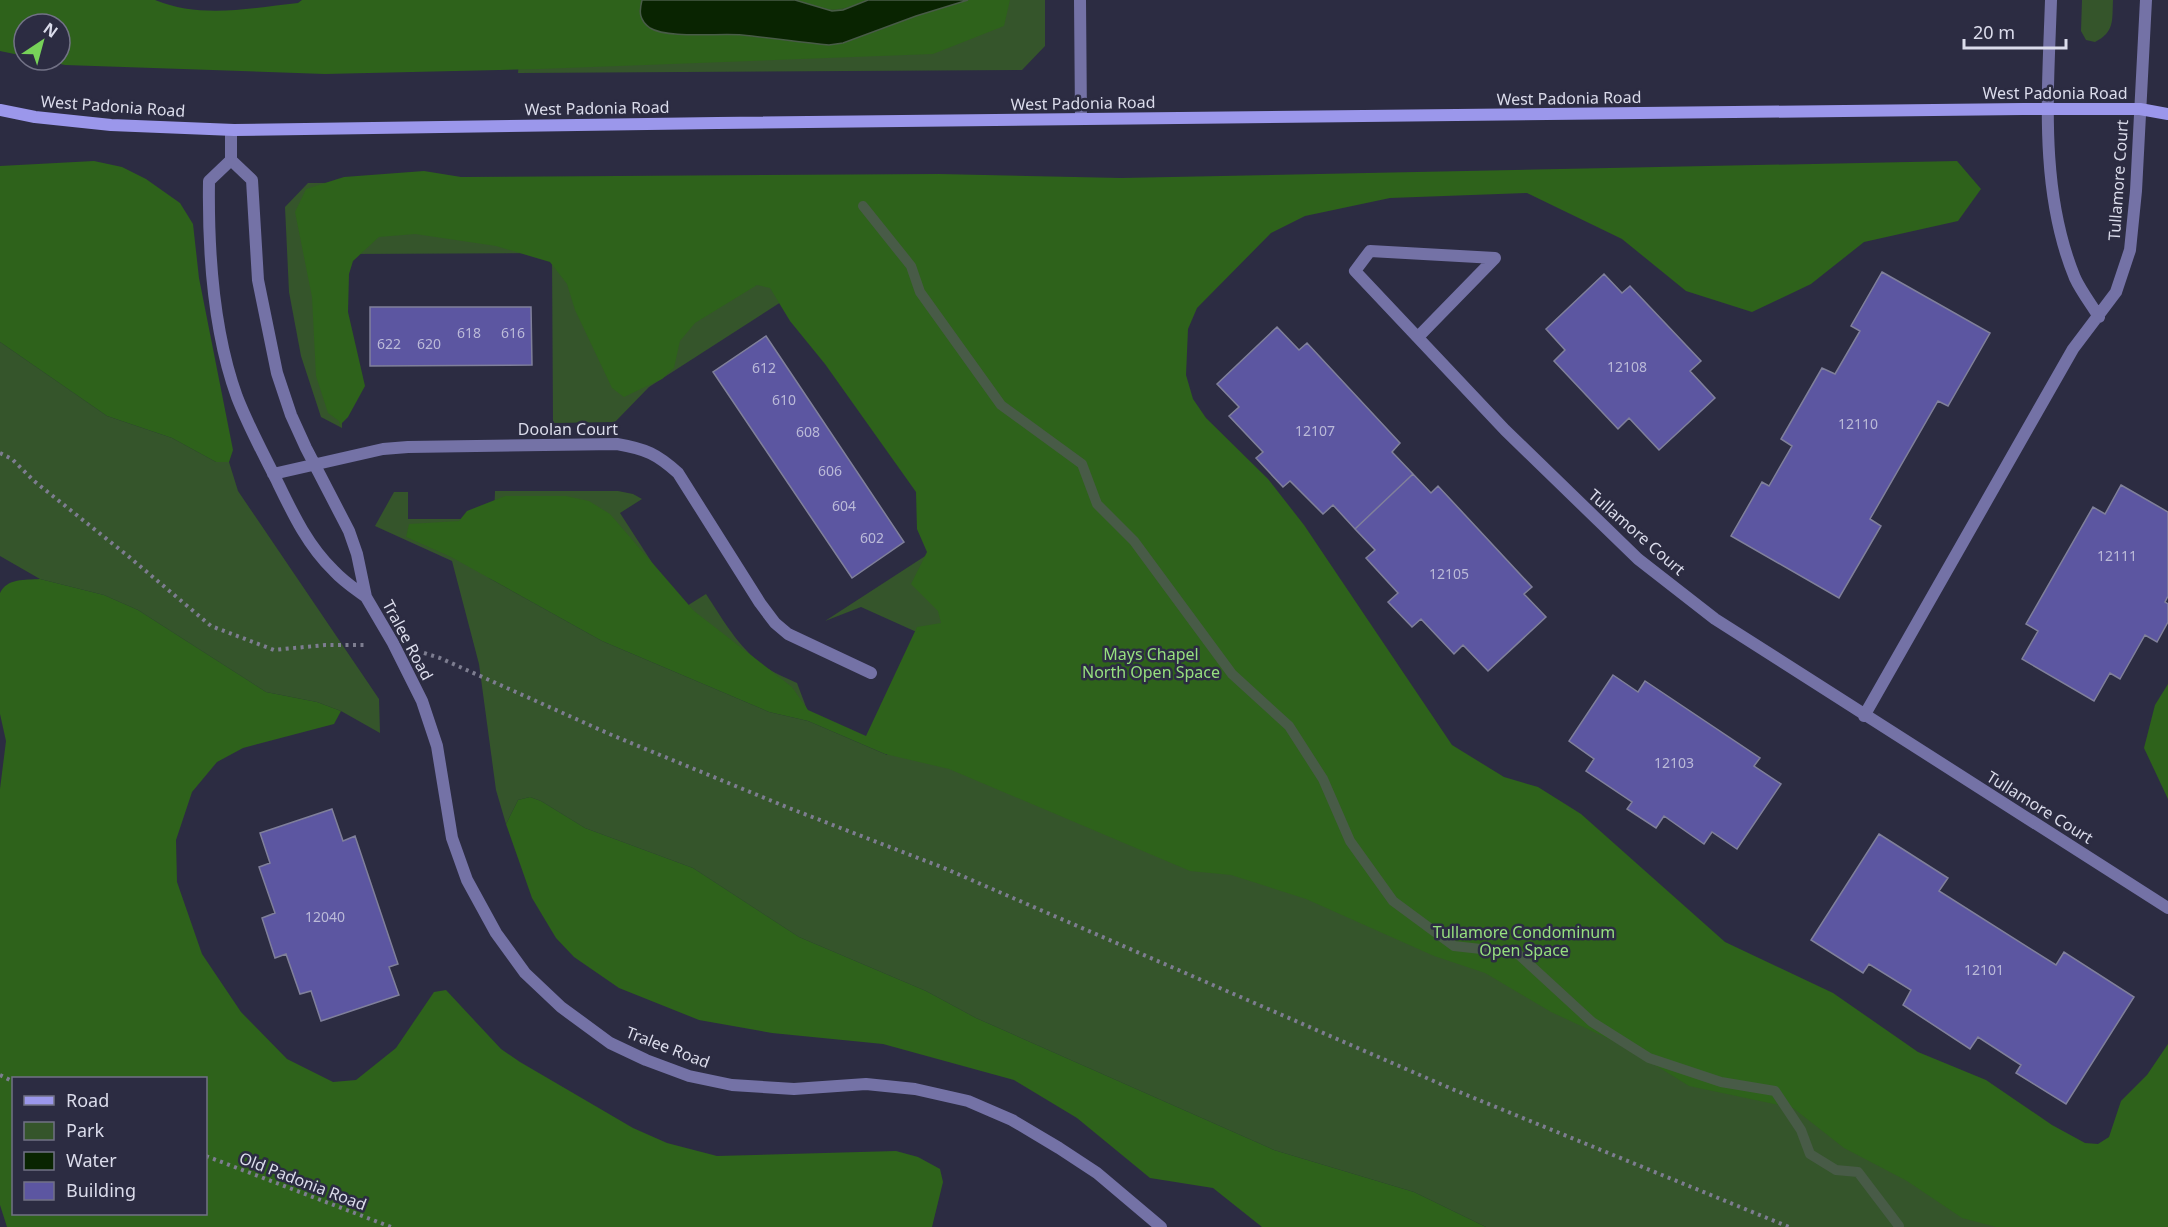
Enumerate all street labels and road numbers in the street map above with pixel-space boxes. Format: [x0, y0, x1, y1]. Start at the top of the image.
street label: West Padonia Road [1983, 82, 2127, 104]
street label: West Padonia Road [1496, 86, 1642, 110]
street label: West Padonia Road [40, 90, 186, 122]
street label: West Padonia Road [1010, 91, 1156, 115]
street label: West Padonia Road [524, 96, 670, 120]
street label: Tullamore Court [2103, 118, 2133, 241]
street label: Doolan Court [518, 418, 618, 440]
street label: Tullamore Court [1584, 484, 1690, 580]
street label: Tralee Road [378, 596, 438, 684]
street label: Tullamore Court [1983, 766, 2097, 849]
street label: Tralee Road [623, 1021, 713, 1073]
street label: Old Padonia Road [236, 1147, 370, 1215]

